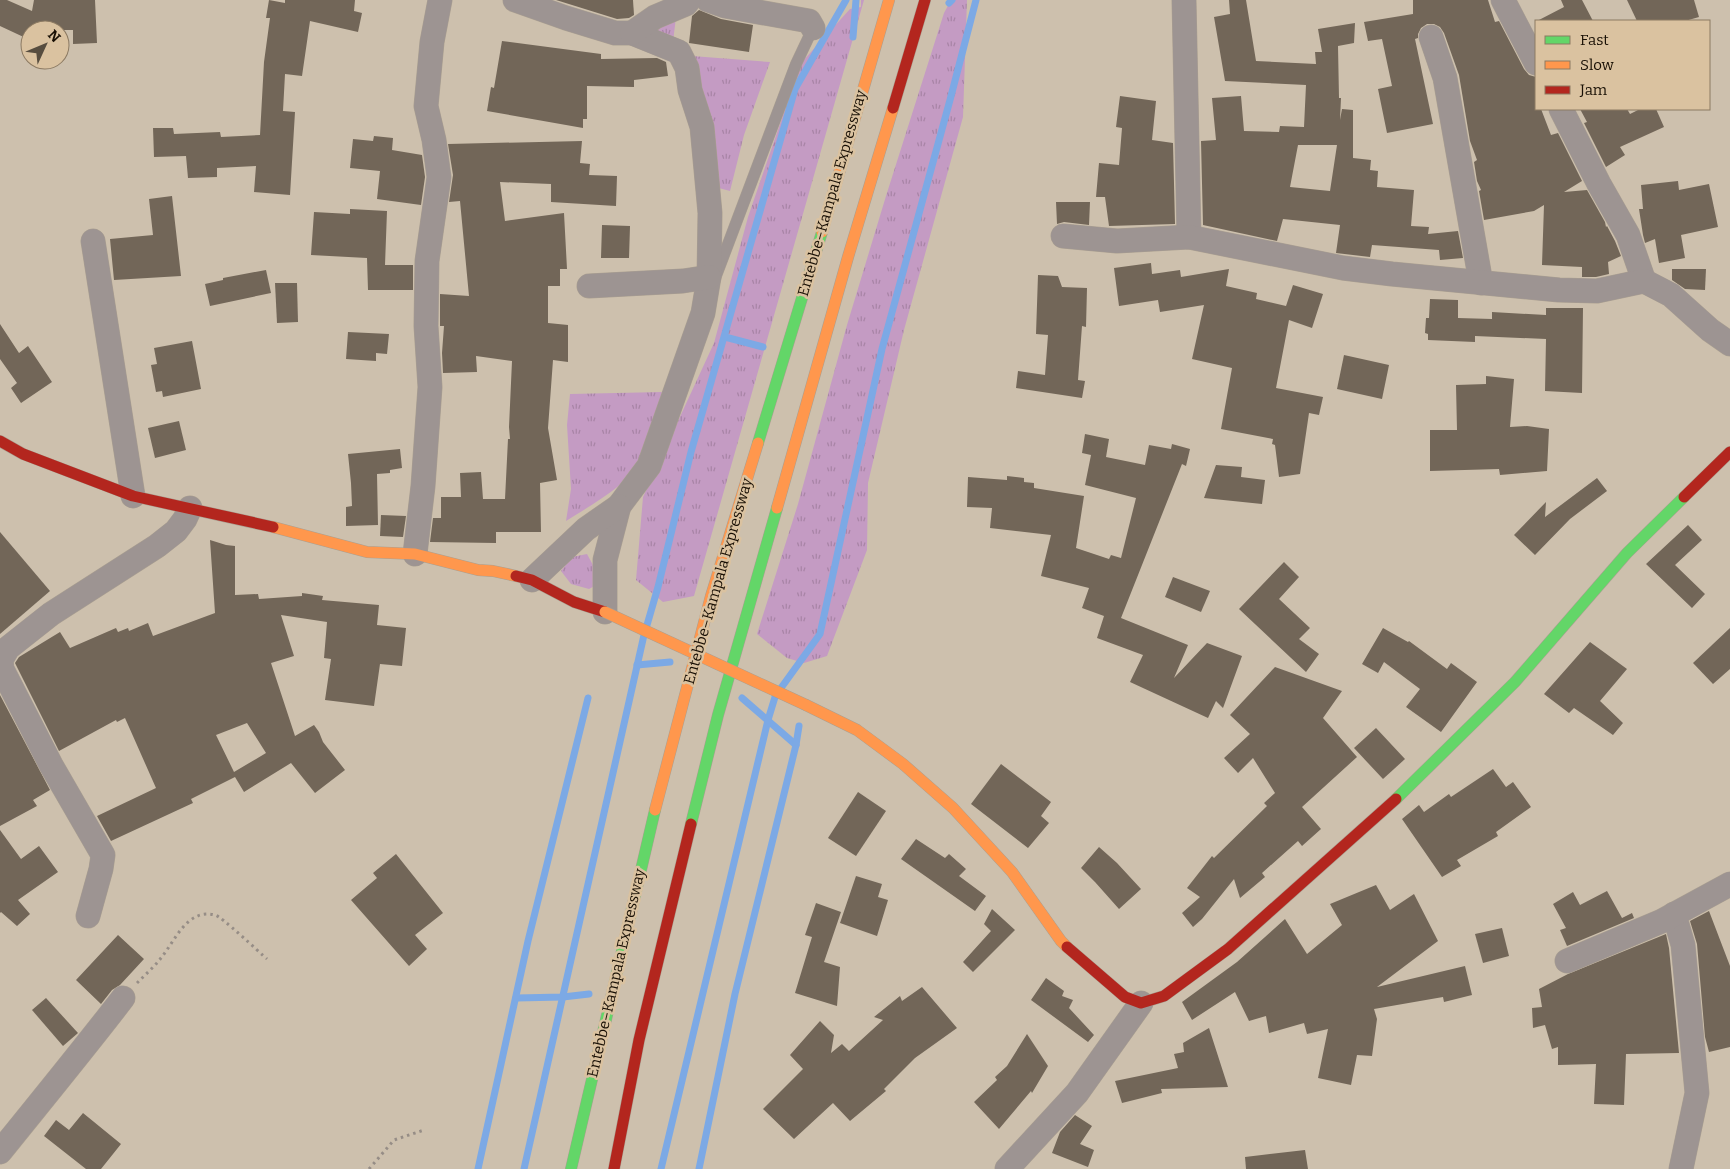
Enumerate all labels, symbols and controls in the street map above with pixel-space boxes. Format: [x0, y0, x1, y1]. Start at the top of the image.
north arrow [20, 20, 70, 70]
legend [1535, 20, 1710, 110]
text: N [44, 27, 64, 46]
text: Fast [1580, 31, 1609, 49]
text: Slow [1580, 56, 1615, 74]
text: Jam [1579, 81, 1608, 99]
street label: Entebbe–Kampala Expressway [794, 88, 870, 298]
street label: Entebbe–Kampala Expressway [680, 476, 756, 686]
street label: Entebbe–Kampala Expressway [583, 867, 649, 1079]

